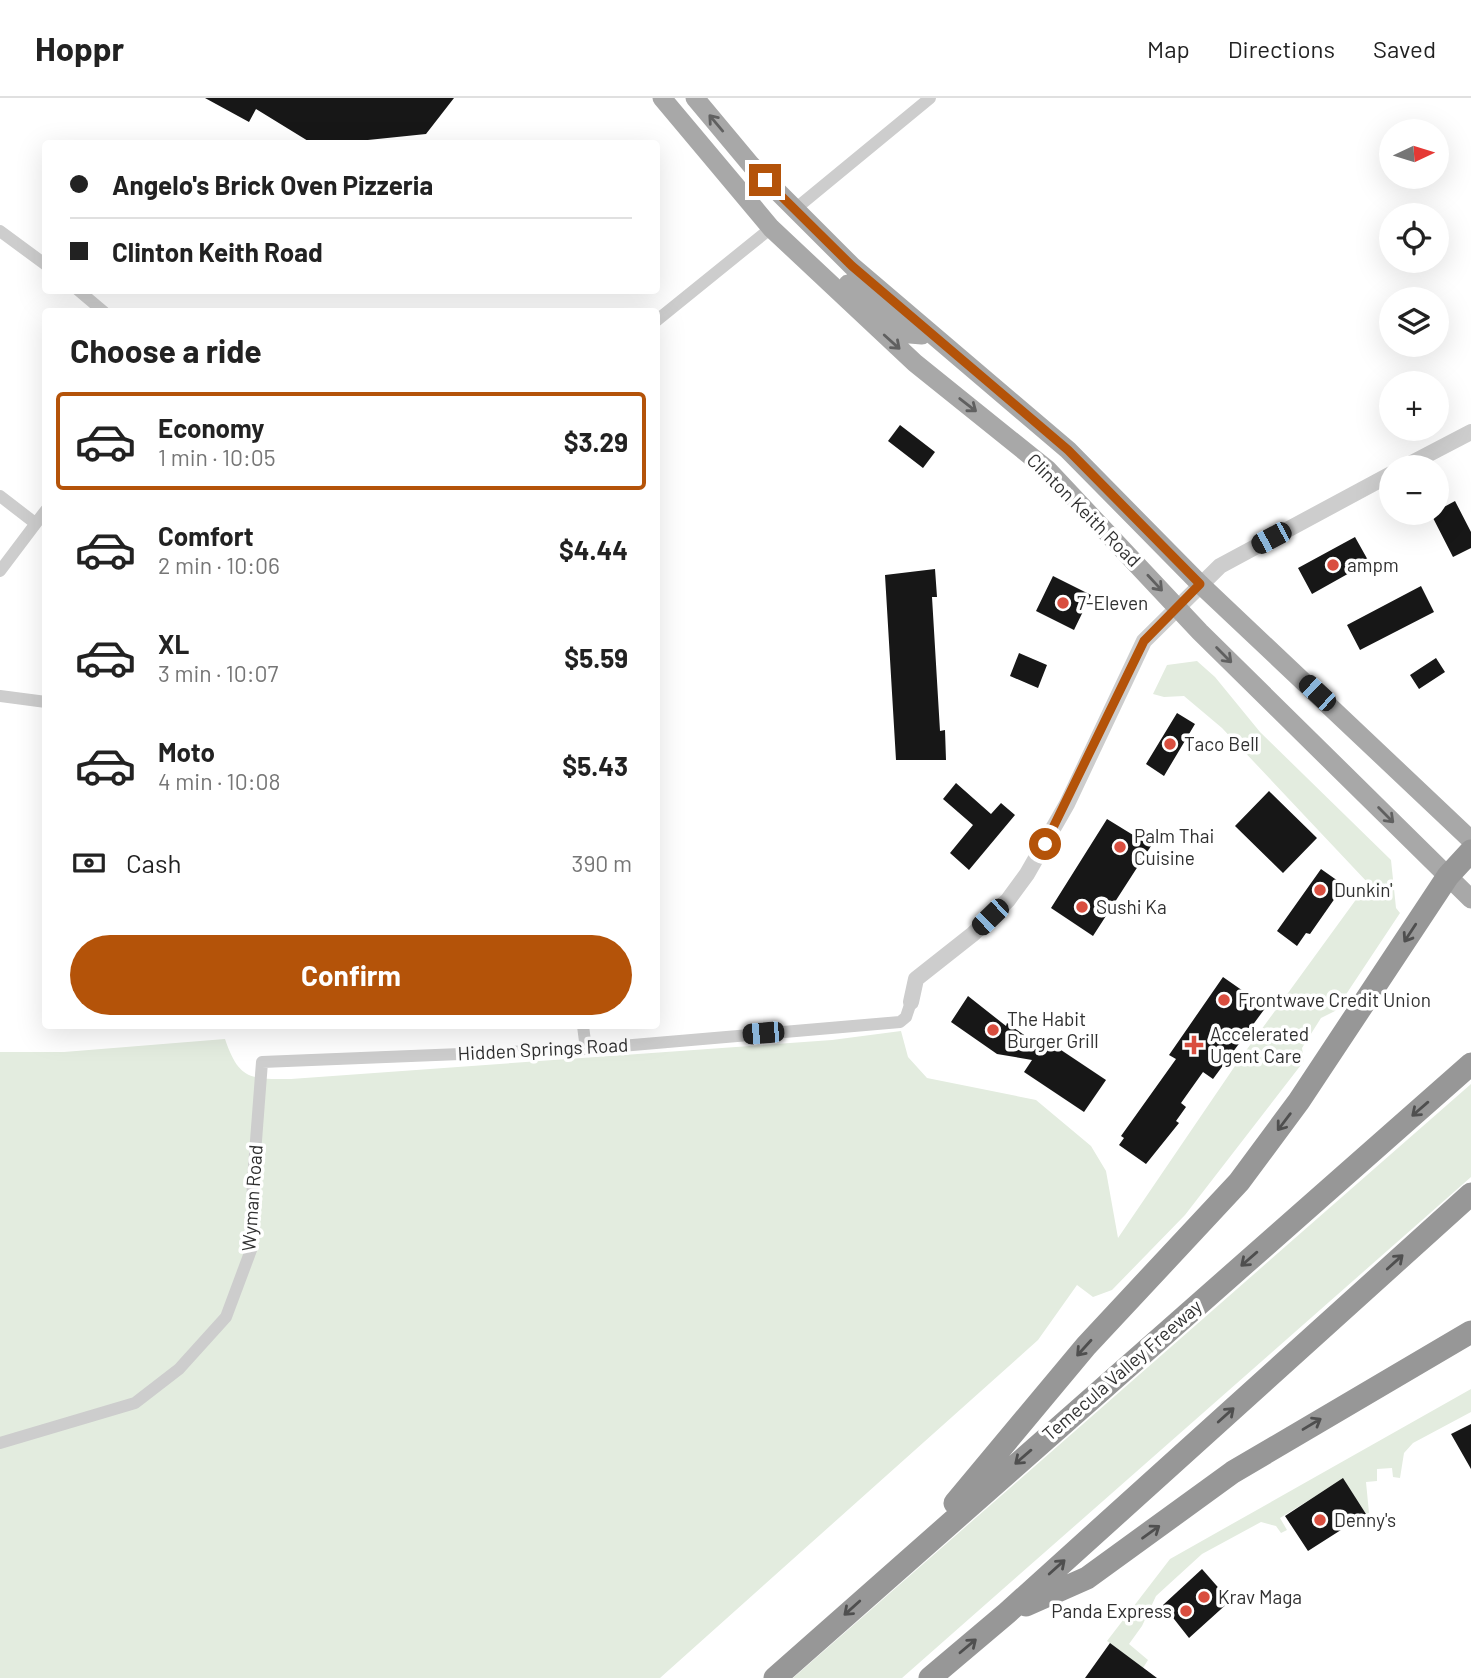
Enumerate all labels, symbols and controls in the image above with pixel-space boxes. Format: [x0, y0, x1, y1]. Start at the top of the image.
text: Hoppr [35, 28, 124, 68]
text: Map [1147, 34, 1190, 63]
text: Directions [1228, 34, 1335, 63]
text: Saved [1373, 34, 1436, 63]
one-way arrow [708, 114, 724, 132]
north arrow [1379, 119, 1449, 189]
map controls [1379, 119, 1449, 525]
route end [749, 164, 781, 196]
text: Angelo's Brick Oven Pizzeria [112, 169, 433, 200]
button: locate [1379, 203, 1449, 273]
text: Clinton Keith Road [112, 236, 323, 267]
button: layers [1379, 287, 1449, 357]
text: Choose a ride [70, 331, 262, 369]
one-way arrow [883, 334, 900, 351]
button: + [1379, 371, 1449, 441]
one-way arrow [958, 398, 977, 413]
icon: car [74, 410, 137, 473]
text: Economy [158, 412, 264, 443]
text: $3.29 [564, 426, 628, 457]
text: 1 min · 10:05 [158, 443, 276, 471]
street label: Clinton Keith Road [1023, 448, 1146, 571]
button: − [1379, 455, 1449, 525]
icon: car [74, 518, 137, 581]
car [1248, 519, 1295, 557]
text: Comfort [158, 520, 254, 551]
text: $4.44 [559, 534, 628, 565]
text: 2 min · 10:06 [158, 551, 280, 579]
place label: ampm [1347, 553, 1399, 576]
marker: ampm [1325, 557, 1341, 573]
one-way arrow [1147, 574, 1163, 592]
place label: 7-Eleven [1077, 591, 1148, 614]
marker: 7-Eleven [1055, 595, 1071, 611]
icon: car [74, 626, 137, 689]
text: XL [158, 628, 189, 659]
text: $5.59 [564, 642, 628, 673]
one-way arrow [1215, 646, 1232, 663]
text: 3 min · 10:07 [158, 659, 278, 687]
car [1295, 671, 1340, 715]
place label: Taco Bell [1184, 732, 1259, 755]
icon: car [74, 734, 137, 797]
text: Moto [158, 736, 215, 767]
marker: Taco Bell [1162, 736, 1178, 752]
text: $5.43 [562, 750, 628, 781]
text: 4 min · 10:08 [158, 767, 280, 795]
one-way arrow [1377, 806, 1394, 823]
place label: Palm Thai Cuisine [1134, 824, 1214, 869]
route start [1029, 828, 1061, 860]
marker: Palm Thai Cuisine [1112, 839, 1128, 855]
icon: cash [70, 844, 108, 882]
text: Cash [126, 847, 181, 878]
text: 390 m [572, 849, 632, 877]
place label: Dunkin' [1334, 878, 1392, 901]
marker: Dunkin' [1312, 882, 1328, 898]
car [968, 895, 1013, 939]
place label: Sushi Ka [1096, 895, 1167, 918]
marker: Sushi Ka [1074, 899, 1090, 915]
one-way arrow [1403, 923, 1417, 942]
button: Confirm [70, 935, 632, 1015]
place label: Frontwave Credit Union [1238, 988, 1431, 1011]
marker: Frontwave Credit Union [1216, 992, 1232, 1008]
place label: The Habit Burger Grill [1007, 1007, 1099, 1052]
car [742, 1021, 785, 1045]
marker: The Habit Burger Grill [985, 1022, 1001, 1038]
place label: Accelerated Ugent Care [1210, 1022, 1309, 1067]
street label: Hidden Springs Road [457, 1033, 629, 1064]
marker: Accelerated Ugent Care [1184, 1035, 1204, 1055]
one-way arrow [1411, 1101, 1429, 1117]
one-way arrow [1277, 1112, 1291, 1131]
street label: Wyman Road [236, 1144, 267, 1252]
one-way arrow [1240, 1251, 1258, 1267]
one-way arrow [1386, 1254, 1403, 1271]
street label: Temecula Valley Freeway [1037, 1294, 1206, 1445]
one-way arrow [1076, 1339, 1092, 1357]
one-way arrow [1217, 1407, 1235, 1423]
one-way arrow [1301, 1417, 1321, 1431]
one-way arrow [1014, 1449, 1032, 1465]
place label: Denny's [1334, 1508, 1396, 1531]
marker: Denny's [1312, 1512, 1328, 1528]
one-way arrow [1141, 1524, 1160, 1539]
one-way arrow [1048, 1560, 1066, 1576]
place label: Krav Maga [1218, 1585, 1302, 1608]
marker: Krav Maga [1196, 1589, 1212, 1605]
place label: Panda Express [1051, 1599, 1172, 1622]
one-way arrow [844, 1600, 862, 1616]
marker: Panda Express [1178, 1603, 1194, 1619]
one-way arrow [959, 1638, 977, 1653]

